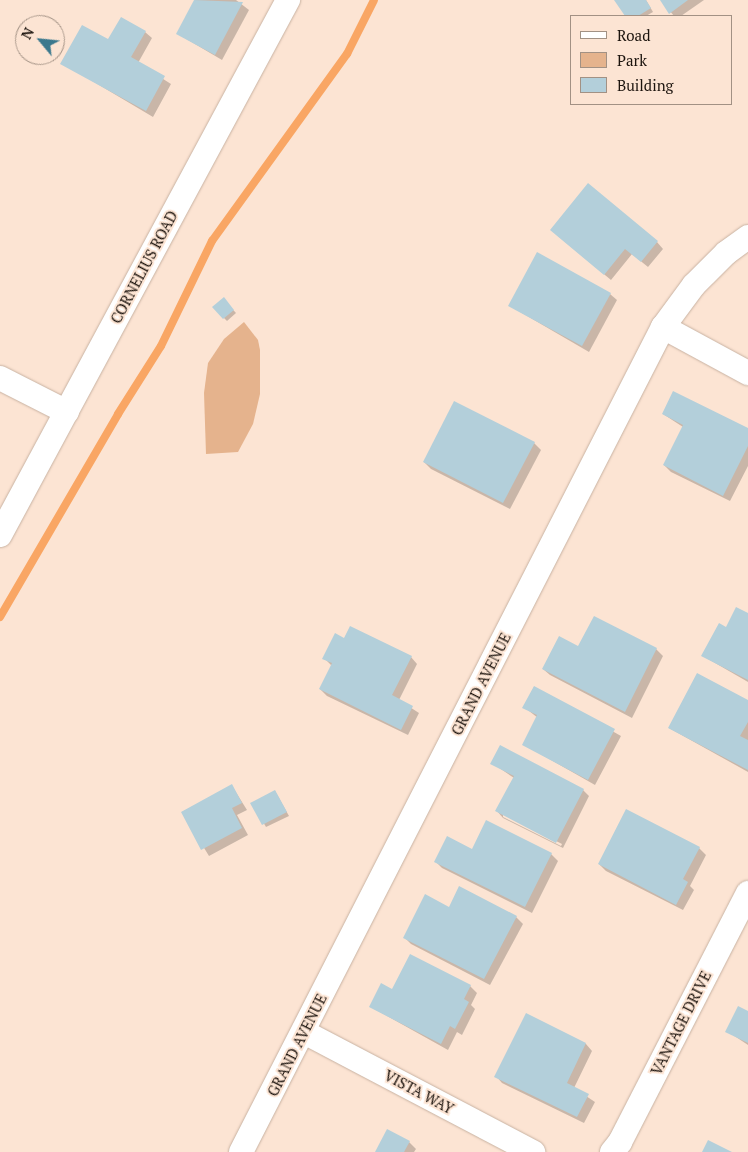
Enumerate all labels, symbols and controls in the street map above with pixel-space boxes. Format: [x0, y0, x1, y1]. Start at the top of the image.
north arrow [15, 15, 65, 65]
legend [570, 15, 733, 105]
text: N [16, 24, 38, 42]
text: Road [617, 25, 650, 45]
text: Park [617, 50, 647, 70]
text: Building [617, 75, 674, 95]
street label: CORNELIUS ROAD [107, 208, 181, 326]
street label: GRAND AVENUE [447, 630, 515, 738]
street label: VANTAGE DRIVE [647, 968, 715, 1078]
street label: GRAND AVENUE [263, 991, 331, 1099]
street label: VISTA WAY [381, 1066, 457, 1118]

